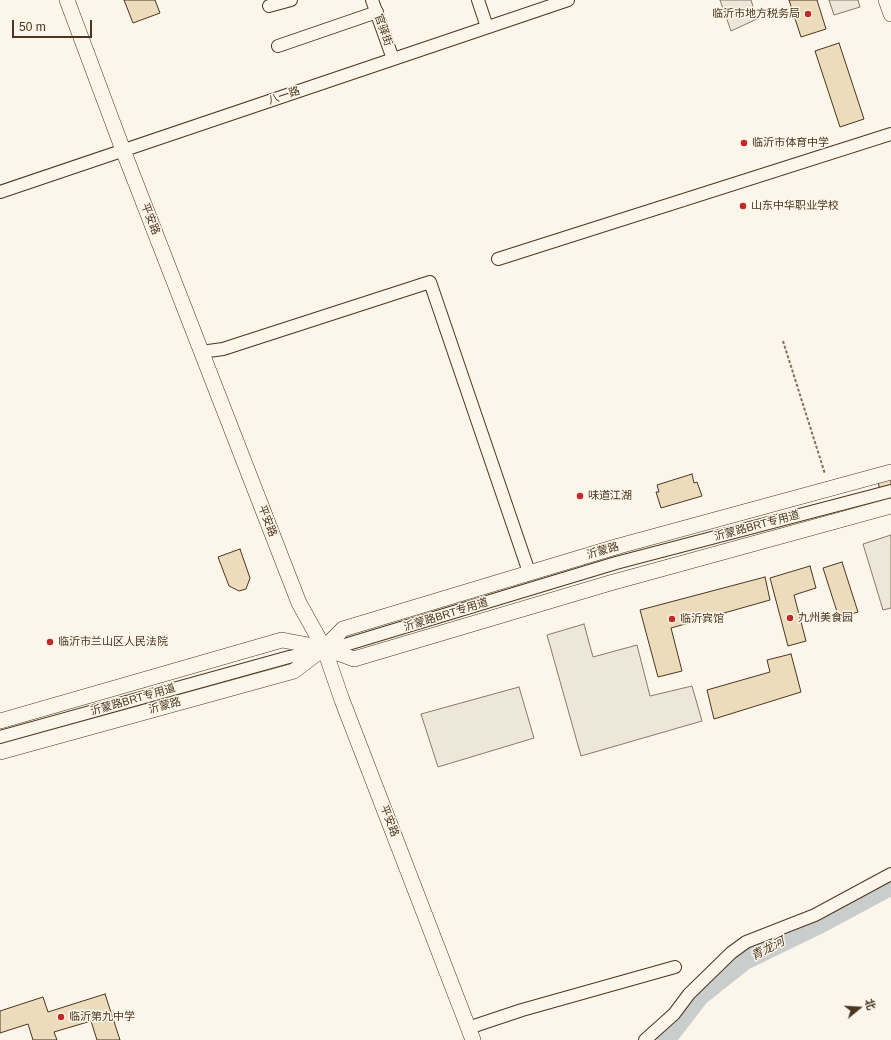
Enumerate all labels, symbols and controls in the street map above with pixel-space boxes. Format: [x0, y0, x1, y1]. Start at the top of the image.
place label: 临沂市地方税务局 [712, 7, 800, 21]
marker: 临沂市地方税务局 [803, 9, 813, 19]
scale bar [14, 12, 94, 38]
street label: 官驿街 [371, 12, 395, 48]
text: 50 m [19, 20, 46, 34]
street label: 八一路 [266, 84, 302, 108]
place label: 临沂市体育中学 [752, 136, 829, 150]
marker: 临沂市体育中学 [739, 138, 749, 148]
place label: 山东中华职业学校 [751, 199, 839, 213]
street label: 平安路 [138, 201, 162, 237]
marker: 山东中华职业学校 [738, 201, 748, 211]
place label: 味道江湖 [588, 489, 632, 503]
marker: 味道江湖 [575, 491, 585, 501]
street label: 平安路 [255, 503, 279, 539]
street label: 沂蒙路BRT专用道 [713, 508, 801, 544]
street label: 沂蒙路 [585, 540, 621, 562]
street label: 沂蒙路BRT专用道 [402, 596, 490, 634]
place label: 九州美食园 [798, 611, 853, 625]
place label: 临沂宾馆 [680, 612, 724, 626]
marker: 九州美食园 [785, 613, 795, 623]
marker: 临沂宾馆 [667, 614, 677, 624]
place label: 临沂市兰山区人民法院 [58, 635, 168, 649]
marker: 临沂市兰山区人民法院 [45, 637, 55, 647]
street label: 沂蒙路BRT专用道 [89, 682, 177, 718]
street label: 沂蒙路 [147, 695, 183, 717]
street label: 平安路 [377, 803, 401, 839]
water label: 青龙河 [749, 934, 787, 964]
north arrow [839, 988, 879, 1028]
text: 北 [863, 997, 878, 1011]
place label: 临沂第九中学 [69, 1010, 135, 1024]
marker: 临沂第九中学 [56, 1012, 66, 1022]

